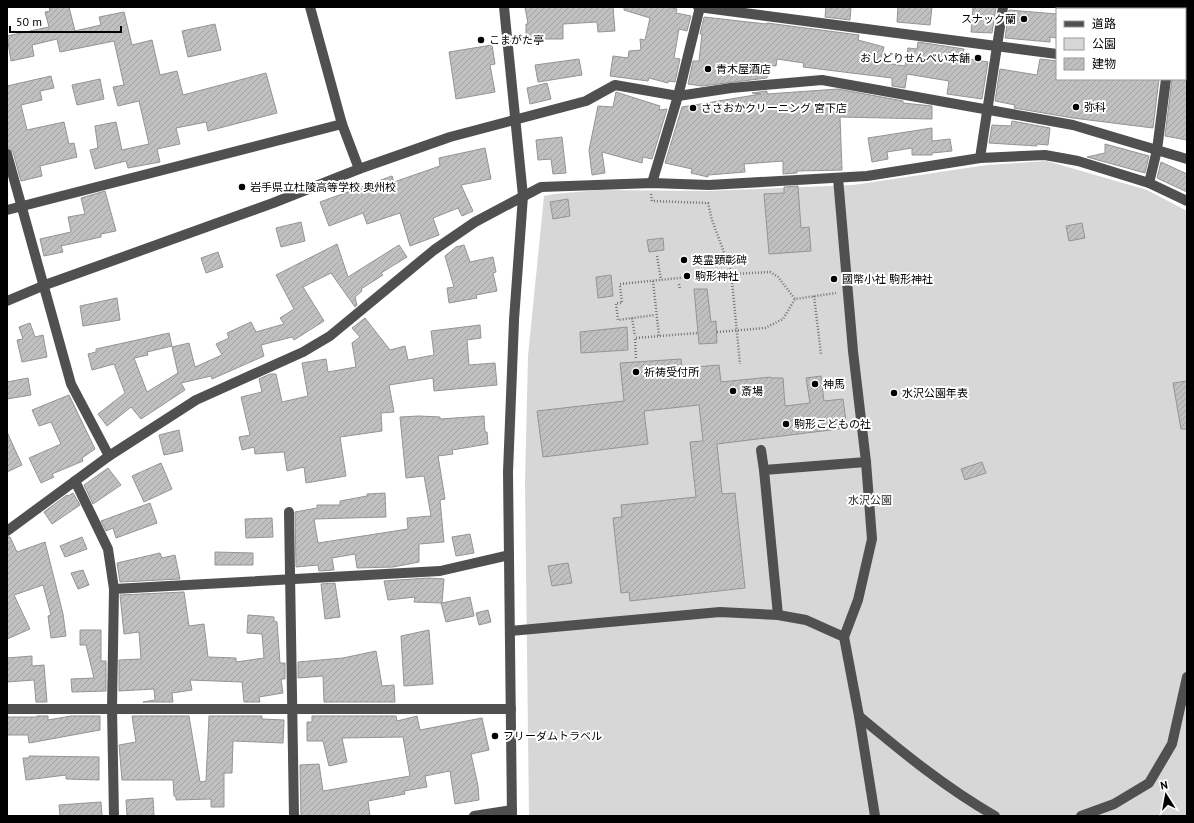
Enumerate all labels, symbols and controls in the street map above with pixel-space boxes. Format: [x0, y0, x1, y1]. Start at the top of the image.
scale bar [10, 8, 121, 34]
legend [1056, 8, 1186, 80]
place label: スナック蘭 [961, 12, 1016, 26]
text: 50 m [16, 14, 42, 29]
marker: スナック蘭 [1019, 14, 1029, 24]
text: 道路 [1092, 16, 1116, 31]
place label: こまがた亭 [489, 33, 544, 47]
marker: こまがた亭 [476, 35, 486, 45]
text: 公園 [1092, 36, 1116, 51]
place label: おしどりせんべい本舗 [860, 51, 970, 65]
marker: おしどりせんべい本舗 [973, 53, 983, 63]
text: 建物 [1092, 56, 1116, 71]
place label: 青木屋酒店 [716, 62, 771, 76]
marker: 青木屋酒店 [703, 64, 713, 74]
place label: 弥科 [1084, 100, 1106, 114]
place label: ささおかクリーニング 宮下店 [701, 101, 847, 115]
marker: 弥科 [1071, 102, 1081, 112]
marker: ささおかクリーニング 宮下店 [688, 103, 698, 113]
place label: 岩手県立杜陵高等学校 奥州校 [250, 180, 396, 194]
marker: 岩手県立杜陵高等学校 奥州校 [237, 182, 247, 192]
place label: 英霊顕彰碑 [692, 253, 747, 267]
marker: 英霊顕彰碑 [679, 255, 689, 265]
place label: 駒形神社 [695, 269, 739, 283]
marker: 駒形神社 [682, 271, 692, 281]
place label: 國幣小社 駒形神社 [842, 272, 933, 286]
marker: 國幣小社 駒形神社 [829, 274, 839, 284]
place label: 祈祷受付所 [644, 365, 700, 379]
marker: 祈祷受付所 [631, 367, 641, 377]
place label: 神馬 [823, 377, 845, 391]
marker: 神馬 [810, 379, 820, 389]
place label: 斎場 [741, 384, 763, 398]
marker: 斎場 [728, 386, 738, 396]
place label: 水沢公園年表 [902, 386, 968, 400]
marker: 水沢公園年表 [889, 388, 899, 398]
place label: 駒形こどもの社 [794, 417, 871, 431]
marker: 駒形こどもの社 [781, 419, 791, 429]
park label: 水沢公園 [848, 493, 892, 507]
place label: フリーダムトラベル [503, 729, 602, 743]
marker: フリーダムトラベル [490, 731, 500, 741]
north arrow [1146, 775, 1186, 815]
text: N [1159, 778, 1169, 793]

